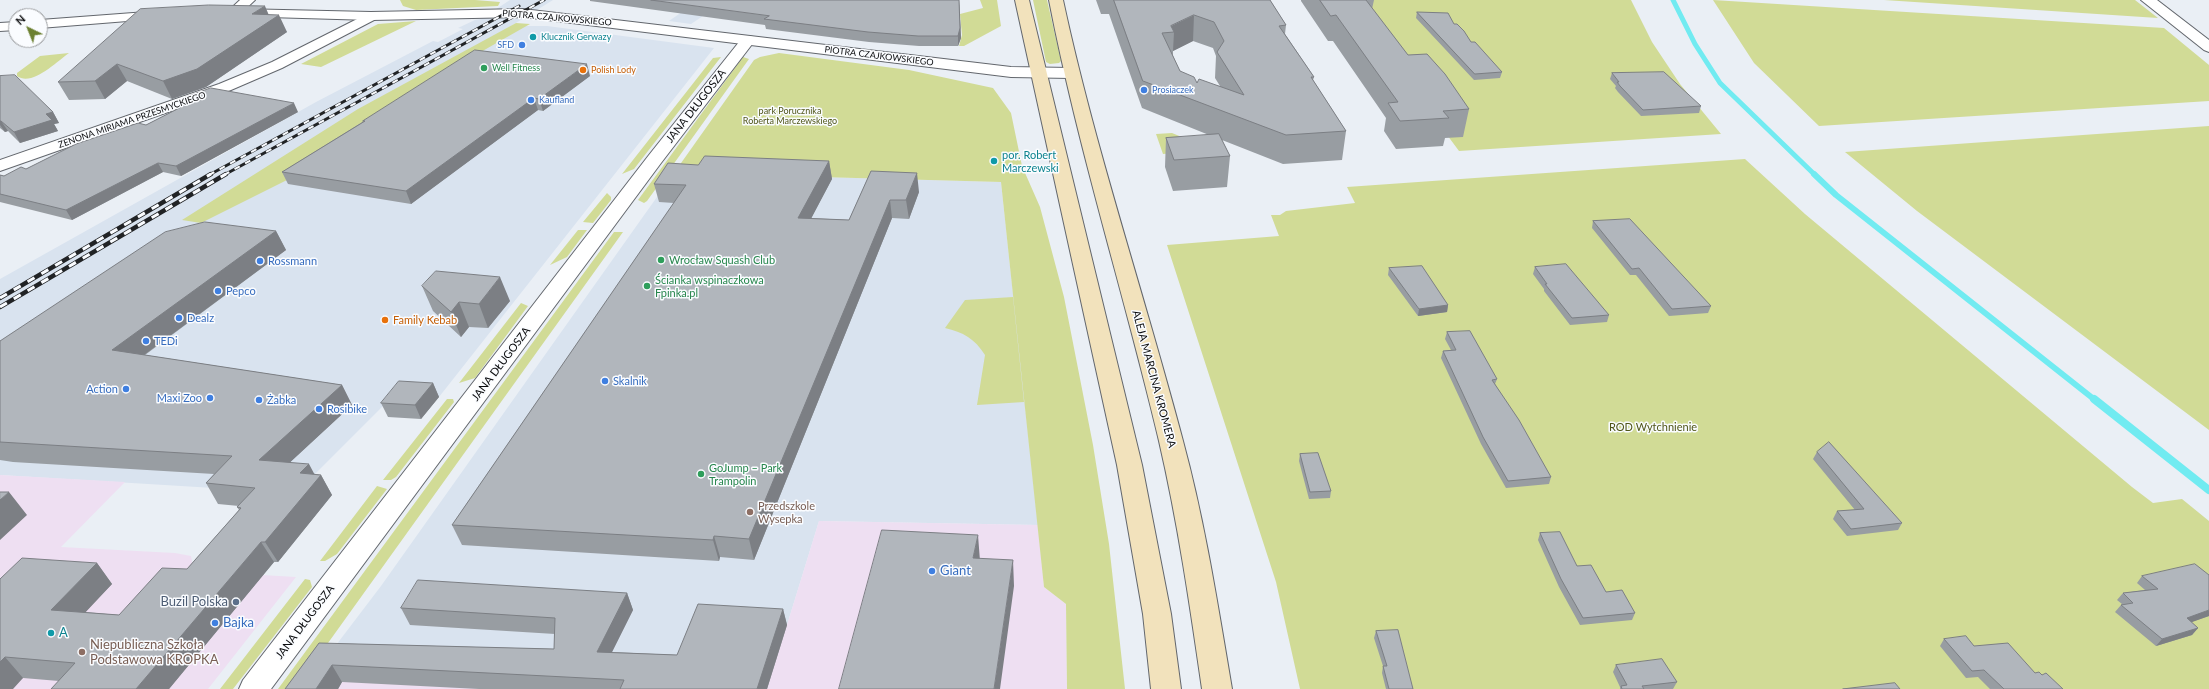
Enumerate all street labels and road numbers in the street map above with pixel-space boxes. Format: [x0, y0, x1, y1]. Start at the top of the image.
street label: PIOTRA CZAJKOWSKIEGO [502, 8, 612, 28]
street label: PIOTRA CZAJKOWSKIEGO [824, 44, 934, 68]
street label: JANA DŁUGOSZA [663, 67, 729, 145]
street label: ZENONA MIRIAMA PRZESMYCKIEGO [57, 90, 207, 150]
street label: ALEJA MARCINA KROMERA [1129, 309, 1179, 449]
street label: JANA DŁUGOSZA [469, 324, 533, 404]
street label: JANA DŁUGOSZA [273, 582, 337, 662]

